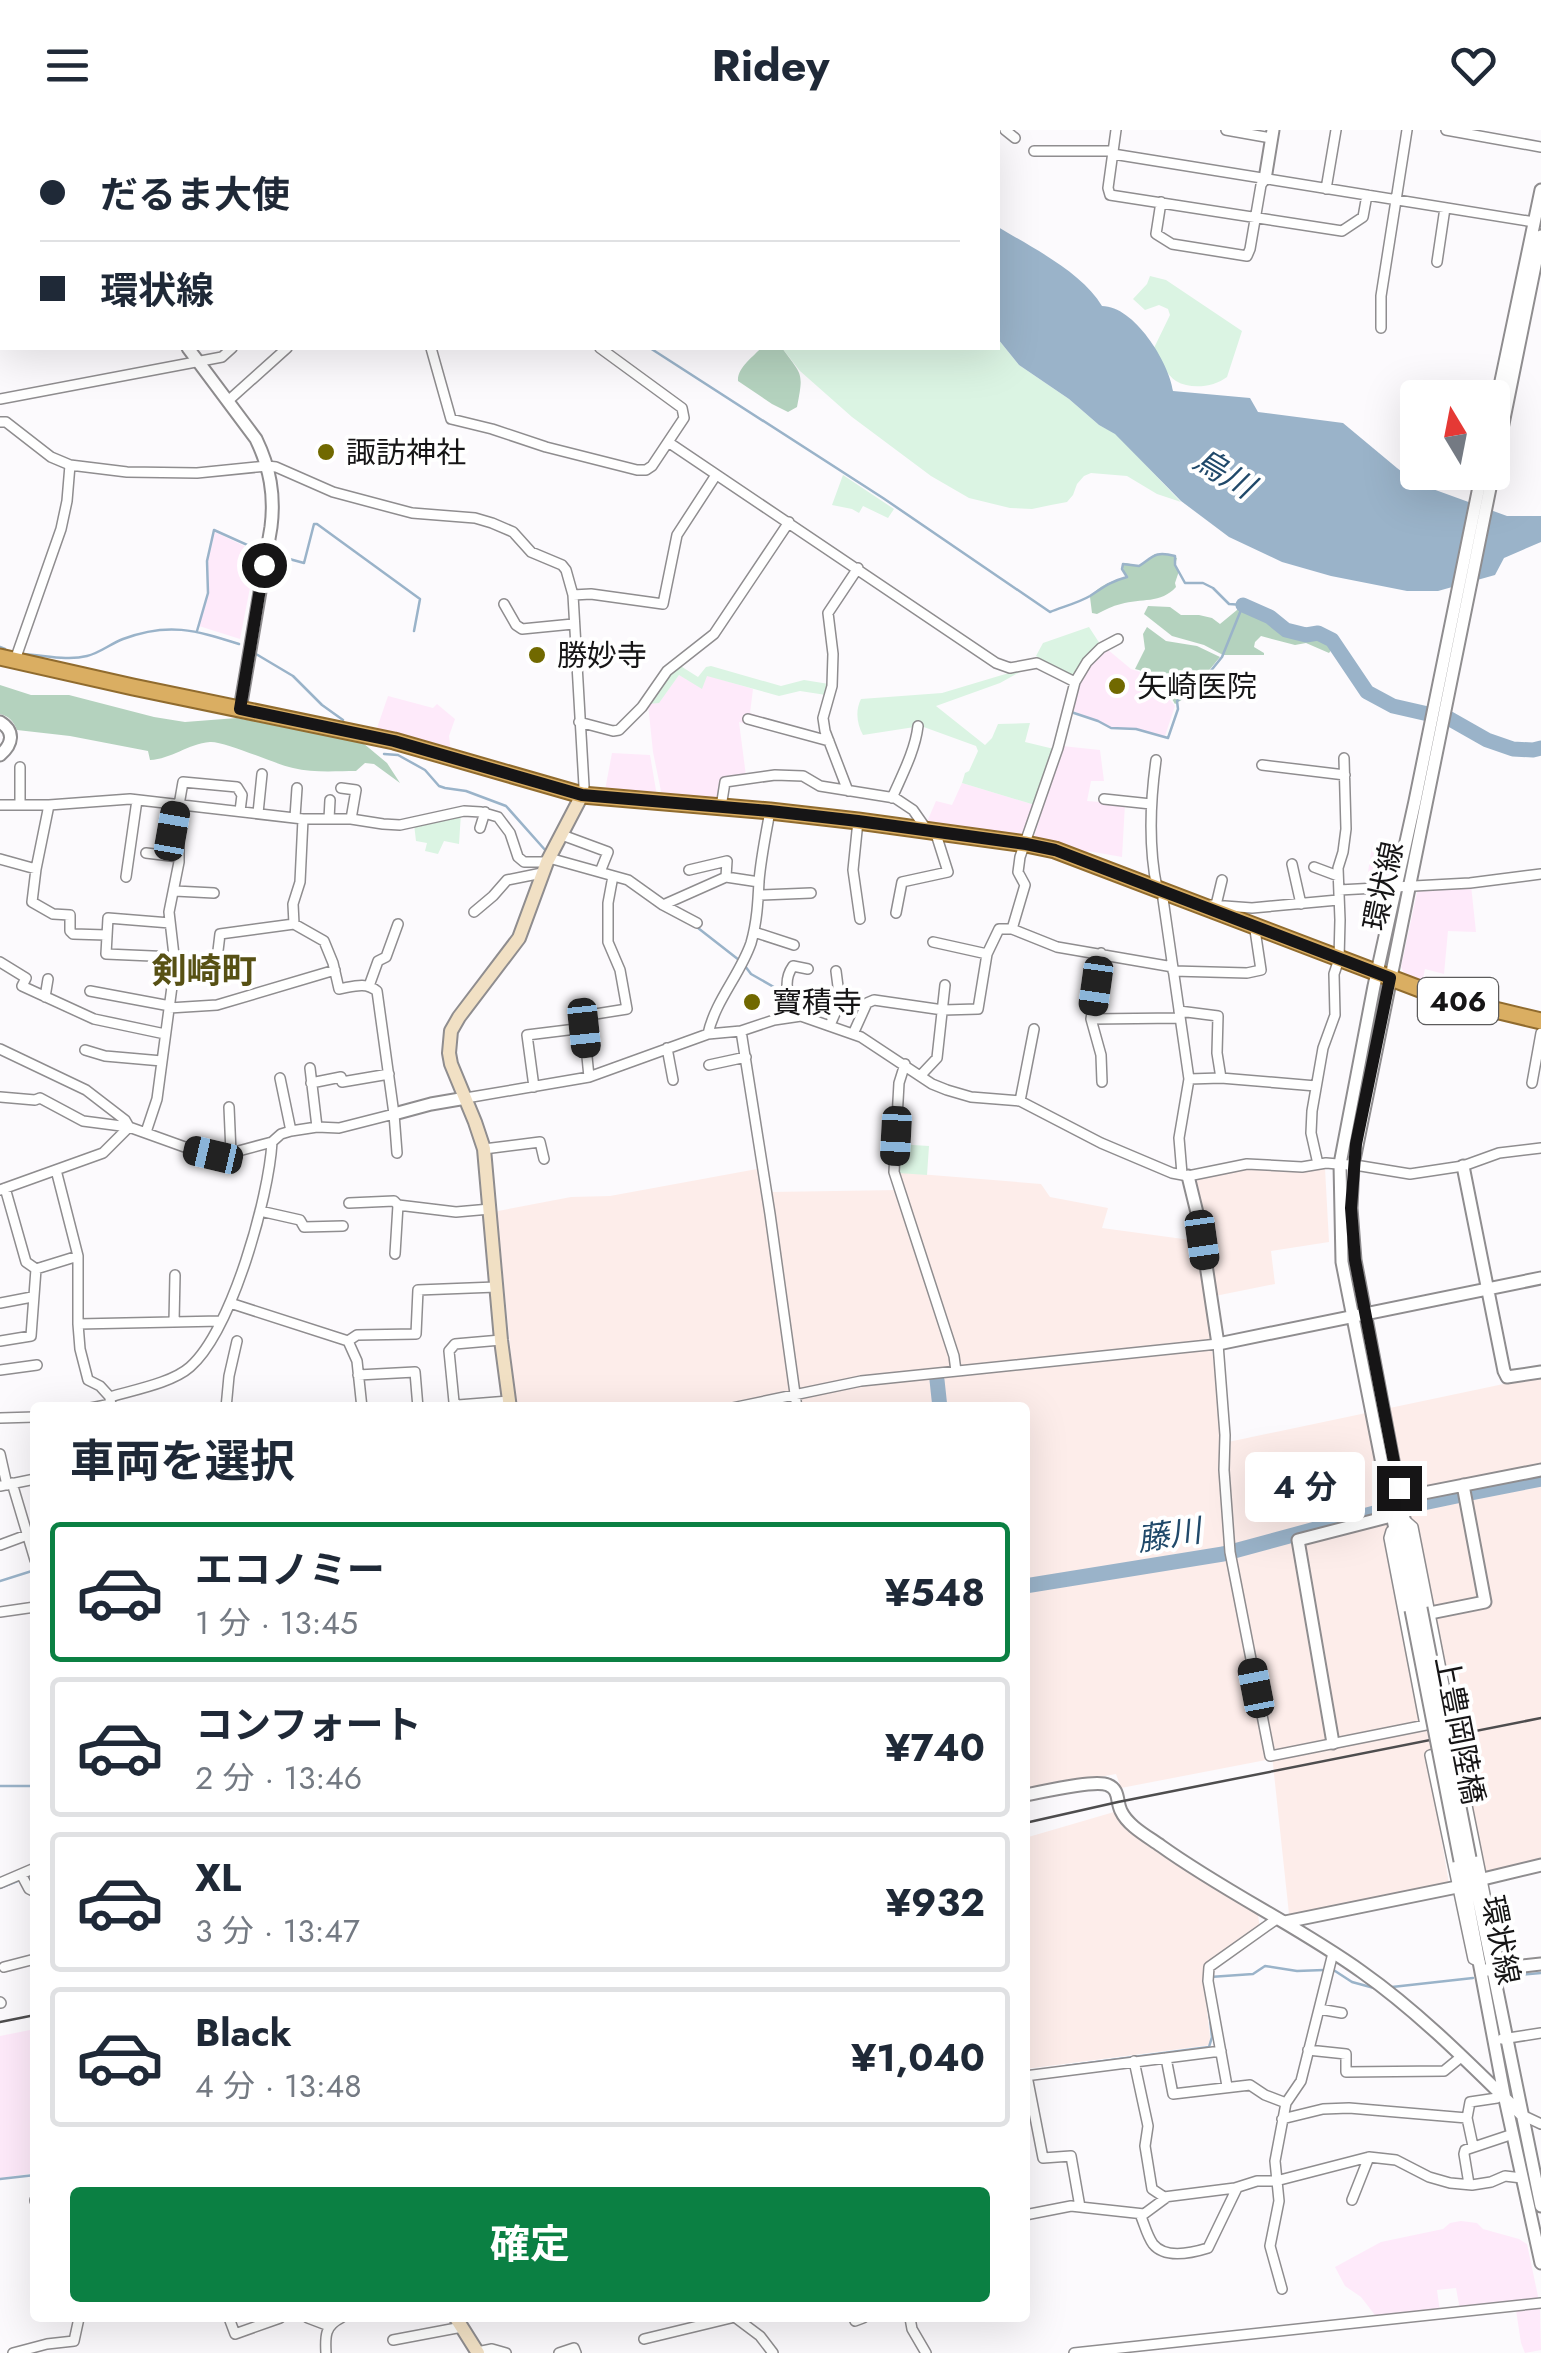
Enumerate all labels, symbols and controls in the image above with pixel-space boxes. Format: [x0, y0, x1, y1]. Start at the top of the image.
text: Ridey [712, 33, 829, 98]
icon: menu [40, 38, 95, 93]
icon: heart [1446, 38, 1501, 93]
text: だるま大使 [100, 167, 290, 222]
text: 環状線 [100, 263, 214, 318]
north arrow [1400, 380, 1510, 490]
map controls [1400, 380, 1510, 490]
place label: 諏訪神社 [346, 431, 466, 474]
water label: 烏川 [1185, 437, 1266, 511]
marker: 諏訪神社 [315, 441, 337, 463]
route start [242, 543, 287, 588]
place label: 勝妙寺 [557, 634, 647, 677]
marker: 勝妙寺 [526, 644, 548, 666]
place label: 矢崎医院 [1137, 665, 1257, 708]
marker: 矢崎医院 [1106, 675, 1128, 697]
car [152, 799, 192, 863]
street label: 環状線 [1353, 838, 1413, 934]
district label: 剣崎町 [151, 946, 257, 996]
car [1077, 954, 1115, 1018]
road number: 406 [1418, 978, 1498, 1024]
place label: 寶積寺 [772, 981, 862, 1024]
marker: 寶積寺 [741, 991, 763, 1013]
car [566, 997, 602, 1059]
car [879, 1105, 913, 1167]
car [180, 1134, 246, 1176]
car [1183, 1208, 1221, 1272]
text: 車両を選択 [70, 1429, 295, 1494]
callout: 4 分 [1244, 1453, 1364, 1523]
text: 4 分 [1273, 1464, 1337, 1510]
route end [1377, 1466, 1422, 1511]
water label: 藤川 [1134, 1507, 1207, 1563]
text: エコノミー [195, 1542, 385, 1597]
icon: car [75, 1547, 165, 1637]
text: ¥548 [885, 1565, 985, 1620]
text: 1 分 · 13:45 [195, 1600, 358, 1646]
street label: 上豊岡陸橋 [1425, 1652, 1495, 1808]
car [1236, 1656, 1276, 1720]
text: コンフォート [195, 1697, 422, 1752]
icon: car [75, 1702, 165, 1792]
text: ¥740 [885, 1720, 985, 1775]
text: 2 分 · 13:46 [195, 1755, 362, 1801]
text: XL [195, 1850, 241, 1905]
icon: car [75, 1857, 165, 1947]
text: ¥932 [886, 1875, 985, 1930]
street label: 環状線 [1471, 1892, 1531, 1988]
text: 3 分 · 13:47 [195, 1908, 360, 1954]
text: Black [195, 2005, 292, 2060]
icon: car [75, 2012, 165, 2102]
text: ¥1,040 [851, 2030, 985, 2085]
text: 4 分 · 13:48 [195, 2063, 362, 2109]
button: 確定 [70, 2187, 990, 2302]

